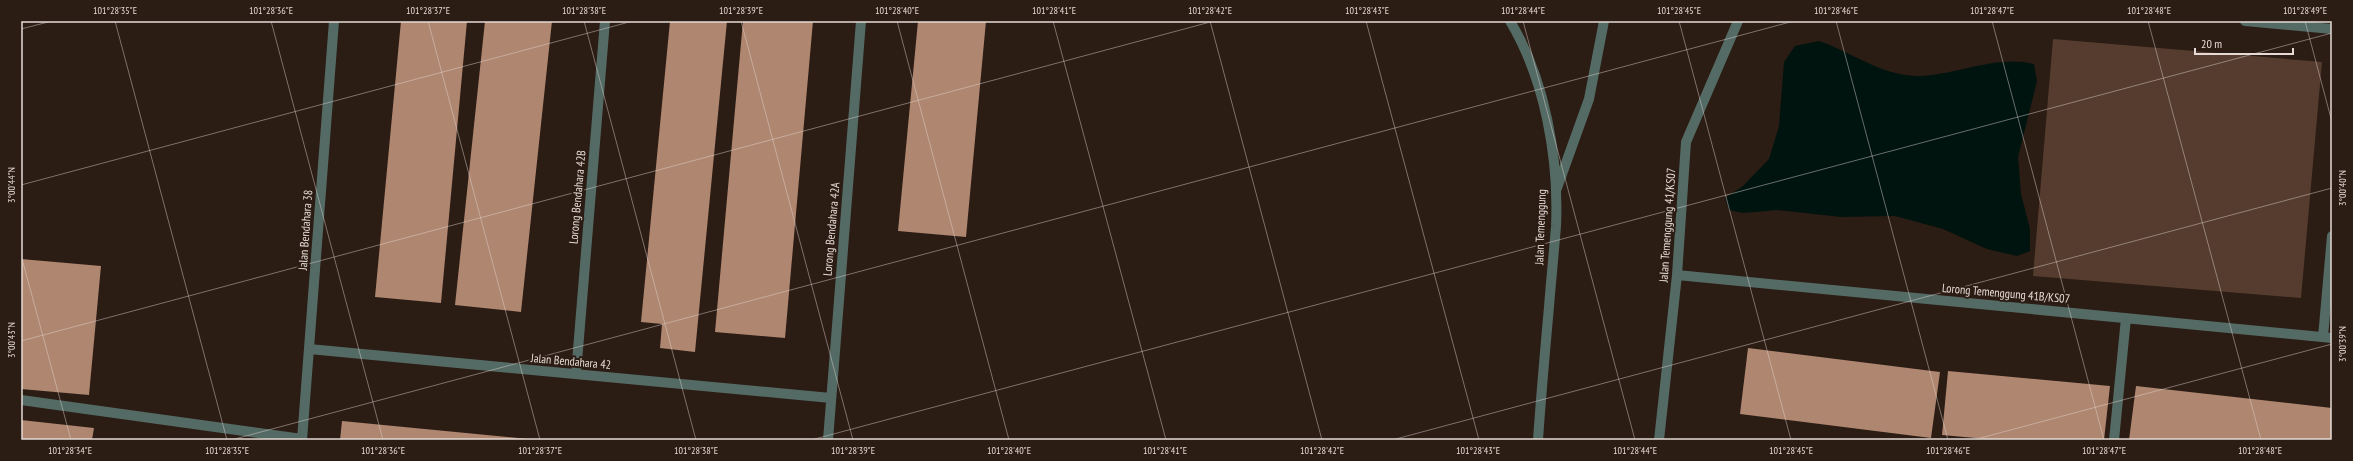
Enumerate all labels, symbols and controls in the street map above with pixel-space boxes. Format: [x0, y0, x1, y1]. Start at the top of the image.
text: 101°28'35"E [93, 4, 137, 17]
text: 101°28'36"E [249, 4, 293, 17]
text: 101°28'37"E [406, 4, 450, 17]
text: 101°28'38"E [562, 4, 606, 17]
text: 101°28'39"E [719, 4, 763, 17]
text: 101°28'40"E [875, 4, 919, 17]
text: 101°28'41"E [1032, 4, 1076, 17]
text: 101°28'42"E [1188, 4, 1232, 17]
text: 101°28'43"E [1345, 4, 1389, 17]
text: 101°28'44"E [1501, 4, 1545, 17]
text: 101°28'45"E [1657, 4, 1701, 17]
text: 101°28'46"E [1814, 4, 1858, 17]
text: 101°28'47"E [1970, 4, 2014, 17]
text: 101°28'48"E [2127, 4, 2171, 17]
text: 101°28'49"E [2283, 4, 2327, 17]
scale bar [2195, 30, 2293, 56]
text: 20 m [2201, 36, 2222, 51]
street label: Lorong Bendahara 42B [565, 149, 589, 245]
text: 3°00'44"N [5, 167, 18, 203]
street label: Jalan Temenggung 41/KS07 [1655, 167, 1678, 284]
text: 3°00'40"N [2336, 170, 2349, 206]
street label: Lorong Bendahara 42A [819, 181, 843, 277]
street label: Jalan Bendahara 38 [295, 189, 315, 272]
street label: Jalan Temenggung [1531, 189, 1549, 266]
street label: Lorong Temenggung 41B/KS07 [1941, 280, 2071, 306]
text: 3°00'43"N [5, 322, 18, 358]
text: 3°00'39"N [2336, 326, 2349, 362]
street label: Jalan Bendahara 42 [529, 350, 612, 372]
text: 101°28'34"E [48, 444, 92, 457]
text: 101°28'35"E [205, 444, 249, 457]
text: 101°28'36"E [361, 444, 405, 457]
text: 101°28'37"E [518, 444, 562, 457]
text: 101°28'38"E [674, 444, 718, 457]
text: 101°28'39"E [831, 444, 875, 457]
text: 101°28'40"E [987, 444, 1031, 457]
text: 101°28'41"E [1143, 444, 1187, 457]
text: 101°28'42"E [1300, 444, 1344, 457]
text: 101°28'43"E [1456, 444, 1500, 457]
text: 101°28'44"E [1613, 444, 1657, 457]
text: 101°28'45"E [1769, 444, 1813, 457]
text: 101°28'46"E [1926, 444, 1970, 457]
text: 101°28'47"E [2082, 444, 2126, 457]
text: 101°28'48"E [2238, 444, 2282, 457]

